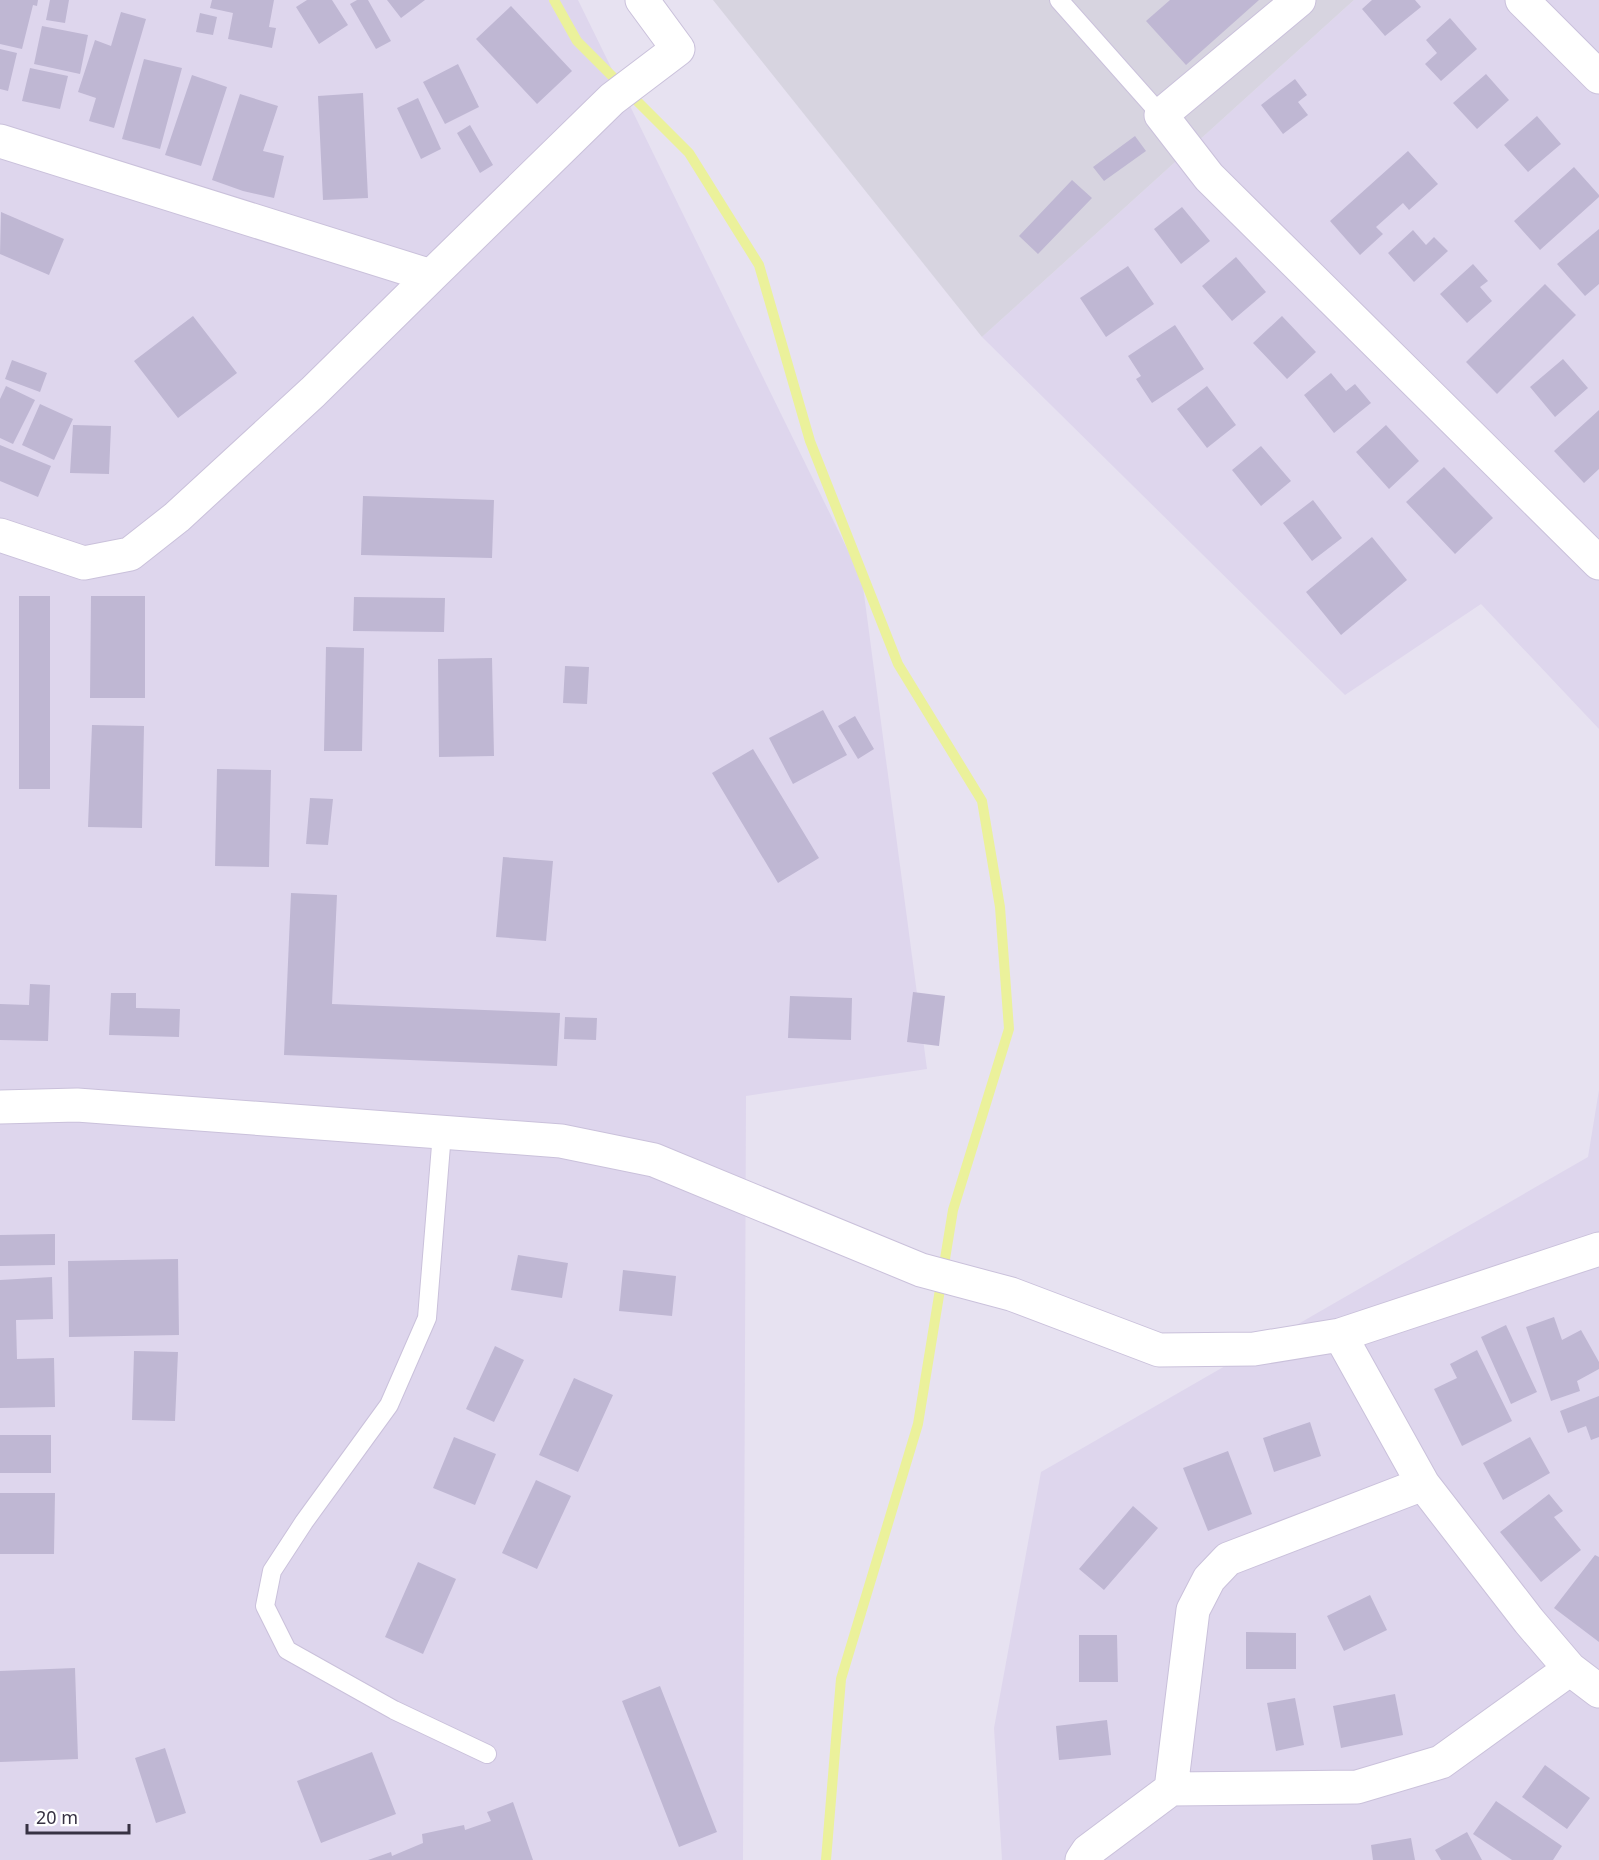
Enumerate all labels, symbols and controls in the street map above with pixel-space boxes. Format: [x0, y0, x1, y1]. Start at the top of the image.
scale bar [27, 1797, 129, 1835]
text: 20 m [36, 1805, 78, 1829]

